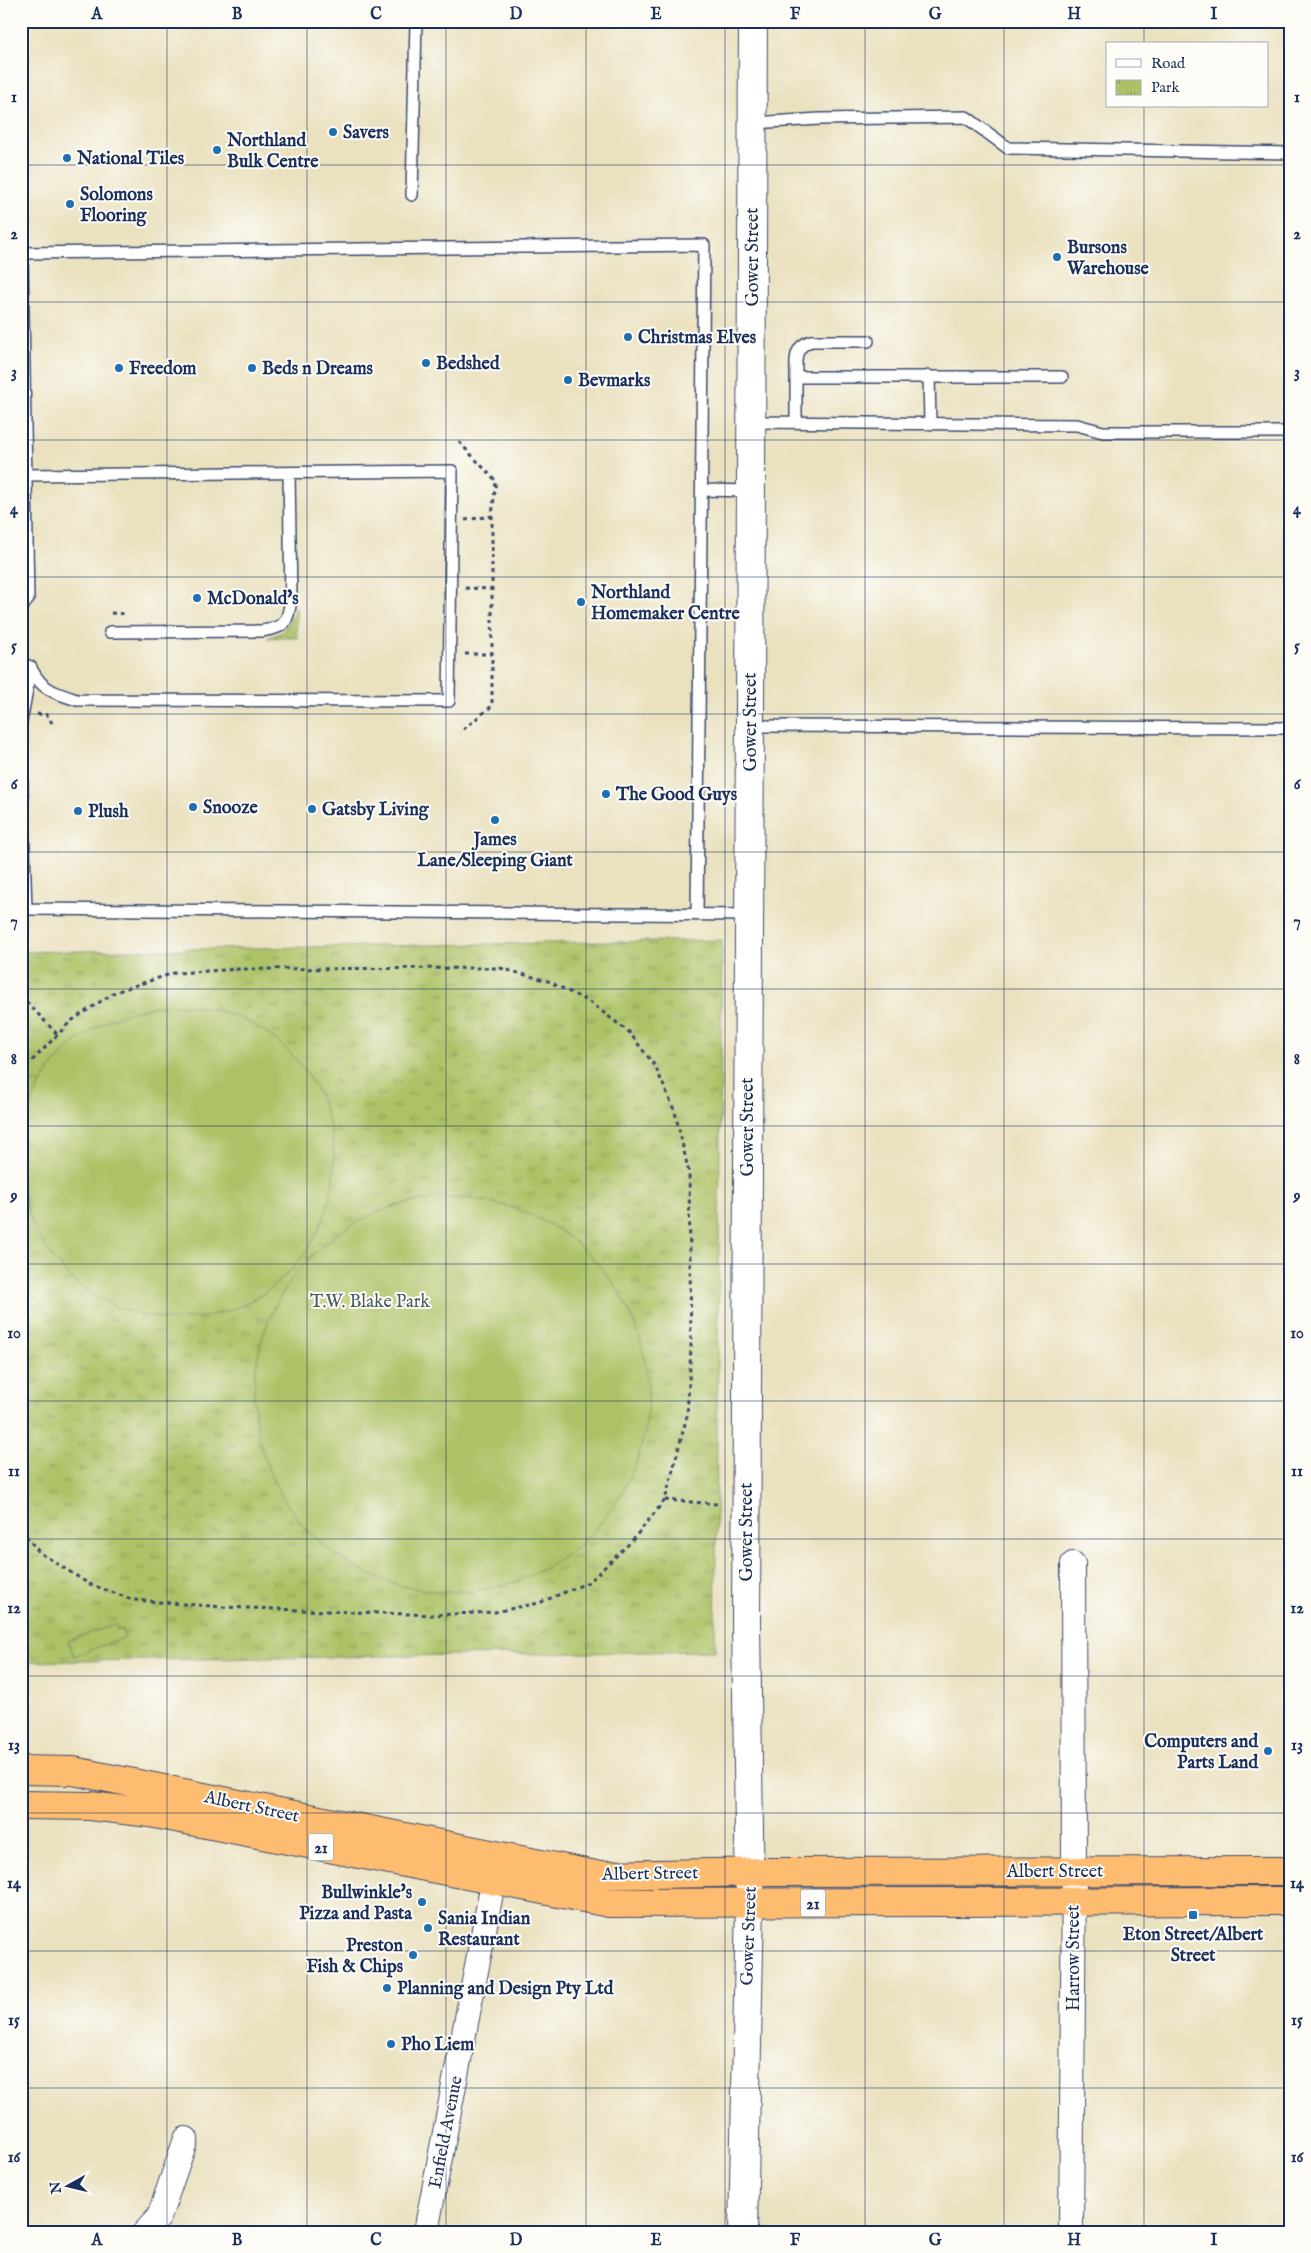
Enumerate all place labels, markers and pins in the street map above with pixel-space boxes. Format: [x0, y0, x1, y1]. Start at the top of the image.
place label: Savers [343, 122, 390, 145]
marker: Savers [327, 126, 339, 138]
place label: Northland Bulk Centre [226, 130, 319, 174]
marker: Northland Bulk Centre [211, 144, 223, 156]
place label: National Tiles [76, 148, 185, 171]
marker: National Tiles [61, 152, 73, 164]
place label: Solomons Flooring [80, 184, 153, 228]
marker: Solomons Flooring [64, 198, 76, 210]
place label: Bursons Warehouse [1066, 237, 1149, 281]
marker: Bursons Warehouse [1051, 251, 1063, 263]
place label: Christmas Elves [638, 327, 757, 350]
marker: Christmas Elves [622, 331, 634, 343]
place label: Bedshed [436, 353, 500, 376]
marker: Bedshed [420, 357, 432, 369]
place label: Freedom [129, 358, 197, 381]
place label: Beds n Dreams [262, 358, 374, 381]
marker: Freedom [113, 362, 125, 374]
marker: Beds n Dreams [246, 362, 258, 374]
place label: Bevmarks [578, 370, 651, 393]
marker: Bevmarks [562, 374, 574, 386]
place label: Northland Homemaker Centre [590, 582, 740, 626]
place label: McDonald's [207, 588, 299, 611]
marker: McDonald's [191, 592, 203, 604]
marker: Northland Homemaker Centre [575, 596, 587, 608]
place label: The Good Guys [615, 784, 738, 807]
marker: The Good Guys [600, 788, 612, 800]
place label: Snooze [203, 797, 259, 820]
place label: Gatsby Living [322, 799, 430, 822]
place label: Plush [88, 801, 129, 824]
marker: Snooze [187, 801, 199, 813]
marker: Gatsby Living [306, 803, 318, 815]
marker: Plush [72, 805, 84, 817]
marker: James Lane/Sleeping Giant [489, 814, 501, 826]
place label: James Lane/Sleeping Giant [417, 829, 574, 873]
place label: Computers and Parts Land [1144, 1731, 1258, 1775]
marker: Computers and Parts Land [1262, 1745, 1274, 1757]
place label: Bullwinkle's Pizza and Pasta [299, 1882, 413, 1926]
marker: Bullwinkle's Pizza and Pasta [416, 1896, 428, 1908]
place label: Sania Indian Restaurant [438, 1908, 531, 1952]
marker: Eton Street/Albert Street [1187, 1909, 1199, 1921]
marker: Sania Indian Restaurant [422, 1922, 434, 1934]
place label: Eton Street/Albert Street [1123, 1924, 1264, 1968]
place label: Preston Fish & Chips [306, 1935, 404, 1979]
marker: Preston Fish & Chips [407, 1949, 419, 1961]
place label: Planning and Design Pty Ltd [397, 1978, 614, 2001]
marker: Planning and Design Pty Ltd [381, 1982, 393, 1994]
place label: Pho Liem [401, 2034, 474, 2057]
marker: Pho Liem [385, 2038, 397, 2050]

